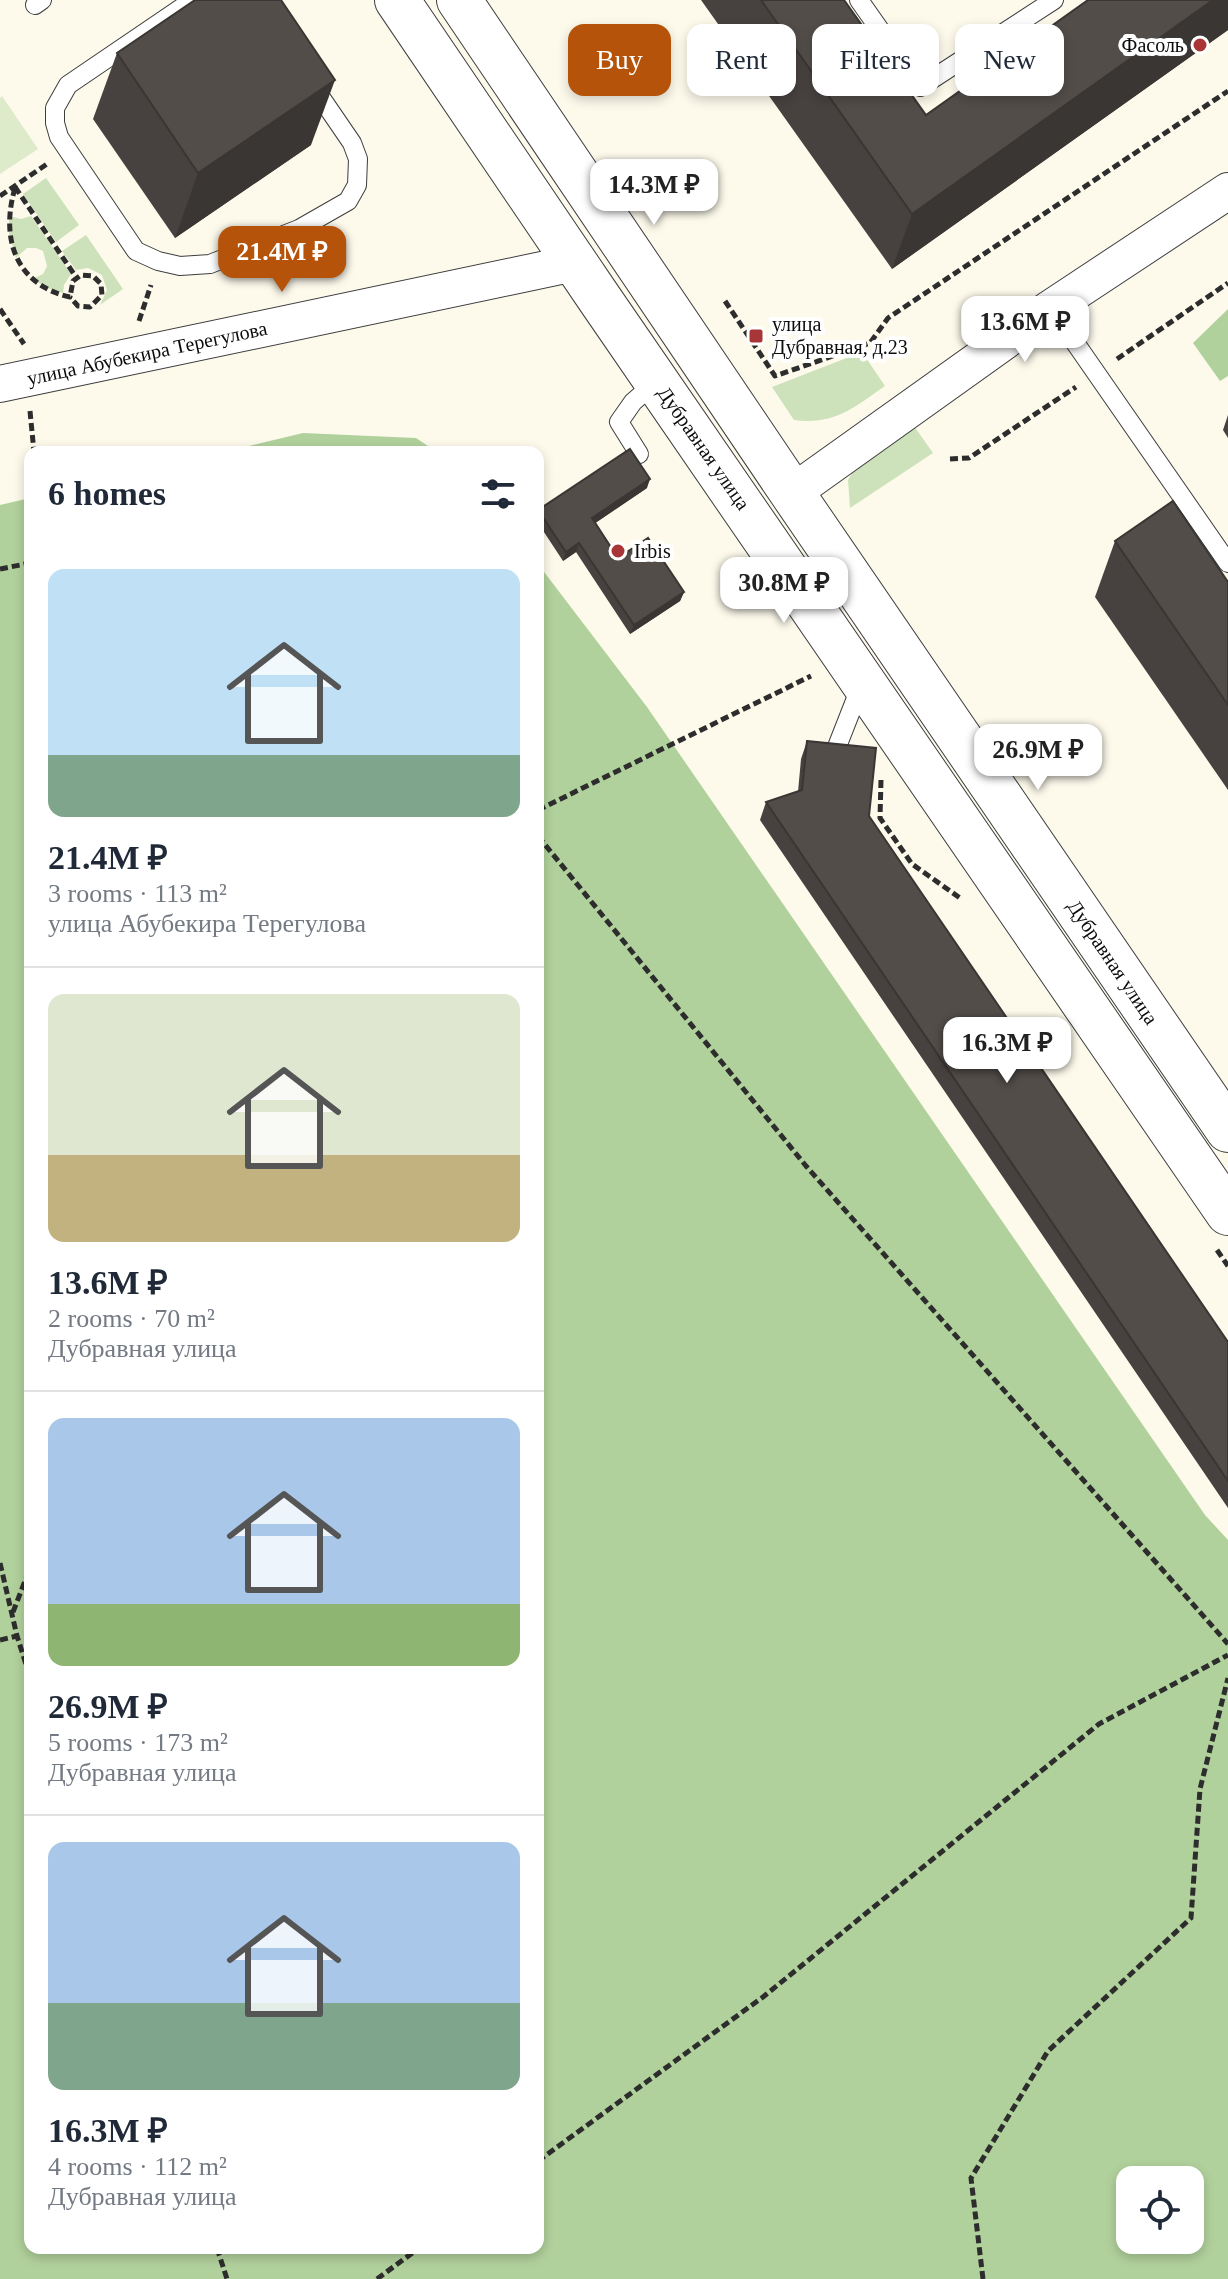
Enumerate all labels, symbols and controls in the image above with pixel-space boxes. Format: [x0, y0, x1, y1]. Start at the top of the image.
chip: Buy [568, 24, 671, 96]
chip: Rent [687, 24, 796, 96]
chip: Filters [812, 24, 939, 96]
chip: New [955, 24, 1064, 96]
place label: Фасоль [1122, 34, 1184, 56]
marker: Фасоль [1191, 36, 1209, 54]
pin: 14.3M ₽ [580, 159, 728, 227]
text: 14.3M ₽ [608, 170, 700, 199]
pin: 21.4M ₽ [208, 226, 356, 294]
text: 21.4M ₽ [236, 237, 328, 266]
pin: 13.6M ₽ [951, 296, 1099, 364]
text: 13.6M ₽ [979, 307, 1071, 336]
place label: улица Дубравная, д.23 [772, 313, 908, 359]
street label: улица Абубекира Терегулова [25, 317, 269, 390]
marker: улица Дубравная, д.23 [747, 327, 765, 345]
street label: Дубравная улица [653, 382, 755, 514]
icon: filters [476, 472, 520, 516]
text: 6 homes [48, 475, 166, 512]
place label: Irbis [634, 540, 671, 562]
marker: Irbis [609, 542, 627, 560]
pin: 30.8M ₽ [710, 557, 858, 625]
text: 30.8M ₽ [738, 568, 830, 597]
icon: home [212, 621, 356, 765]
pin: 26.9M ₽ [964, 724, 1112, 792]
text: 26.9M ₽ [992, 735, 1084, 764]
text: 21.4M ₽ [48, 839, 168, 876]
text: 3 rooms · 113 m² [48, 879, 227, 908]
street label: Дубравная улица [1062, 896, 1163, 1029]
text: улица Абубекира Терегулова [48, 909, 366, 938]
pin: 16.3M ₽ [933, 1017, 1081, 1085]
text: 16.3M ₽ [961, 1028, 1053, 1057]
icon: home [212, 1046, 356, 1190]
text: 13.6M ₽ [48, 1264, 168, 1301]
text: 2 rooms · 70 m² [48, 1304, 215, 1333]
text: Дубравная улица [48, 1334, 237, 1363]
icon: home [212, 1470, 356, 1614]
text: 26.9M ₽ [48, 1688, 168, 1725]
text: 5 rooms · 173 m² [48, 1728, 228, 1757]
text: Дубравная улица [48, 1758, 237, 1787]
icon: home [212, 1894, 356, 2038]
text: 16.3M ₽ [48, 2112, 168, 2149]
text: 4 rooms · 112 m² [48, 2152, 227, 2181]
map controls [1116, 2166, 1204, 2254]
button: locate [1116, 2166, 1204, 2254]
text: Дубравная улица [48, 2182, 237, 2211]

